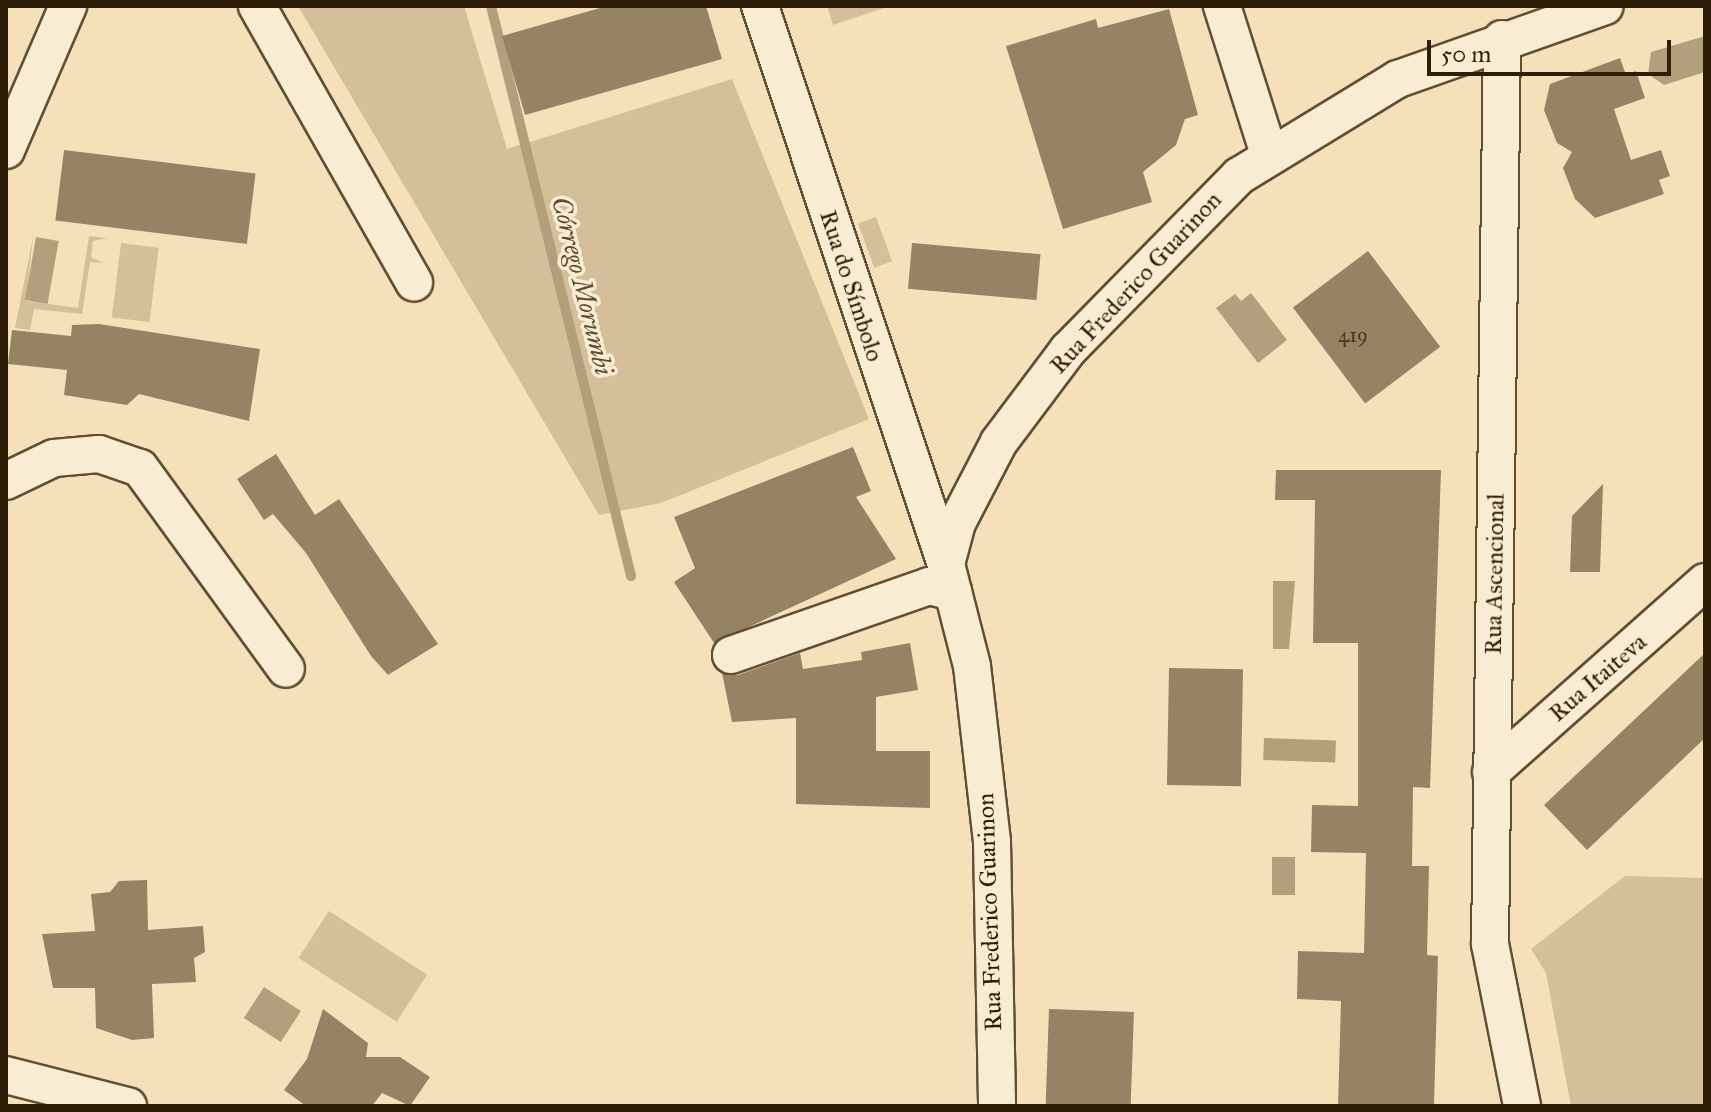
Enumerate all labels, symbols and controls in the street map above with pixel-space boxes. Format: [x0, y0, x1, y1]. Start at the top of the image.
scale bar [1431, 24, 1675, 74]
text: 50 m [1441, 39, 1491, 69]
street label: Rua Frederico Guarinon [1044, 186, 1228, 380]
water label: Córrego Morumbi [545, 194, 619, 378]
street label: Rua do Símbolo [813, 207, 889, 365]
house number: 419 [1338, 323, 1368, 347]
street label: Rua Ascencional [1479, 493, 1511, 655]
street label: Rua Itaiteva [1543, 628, 1653, 728]
street label: Rua Frederico Guarinon [971, 792, 1009, 1032]

